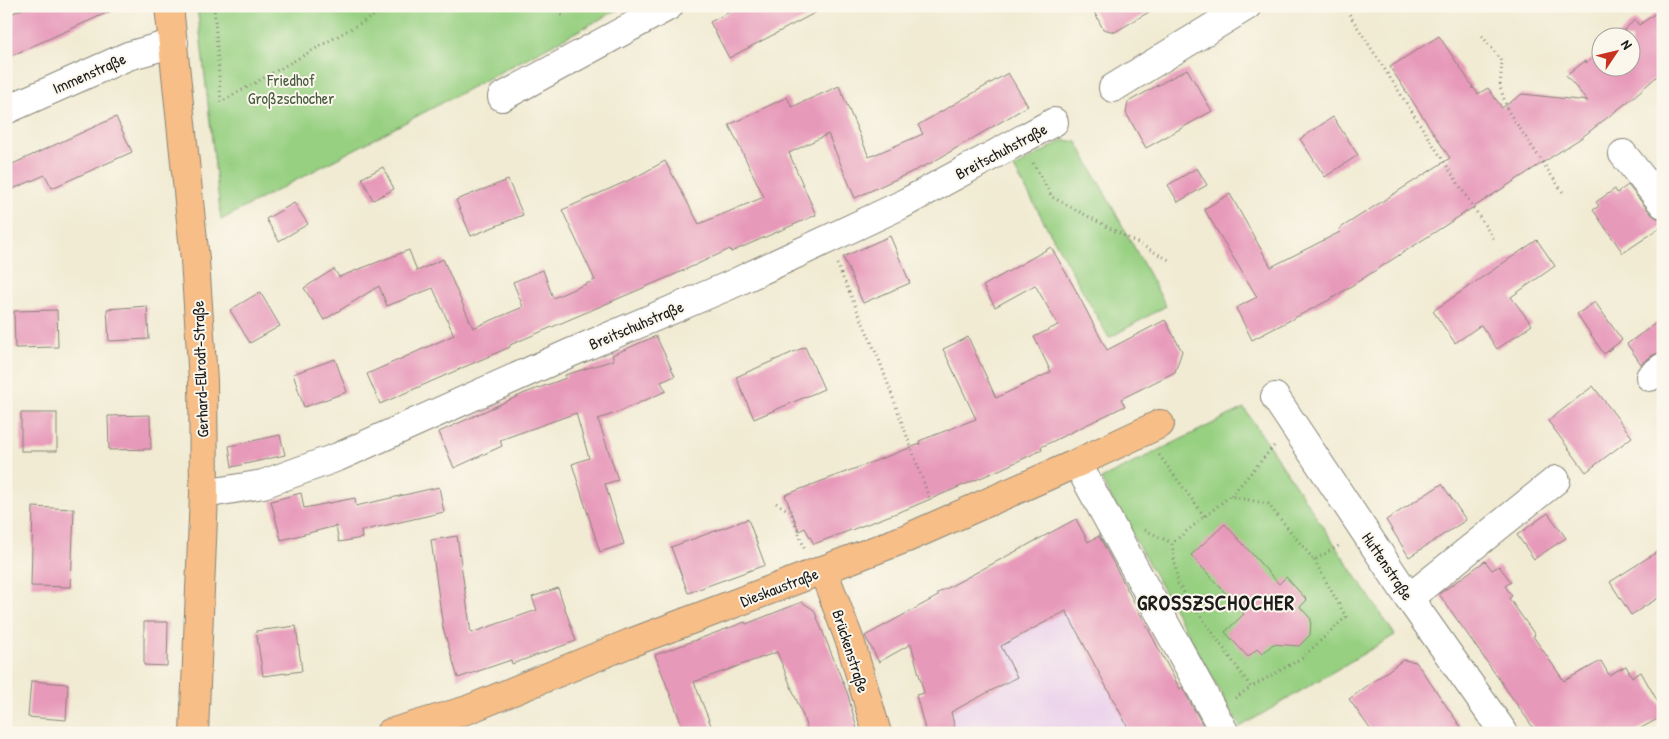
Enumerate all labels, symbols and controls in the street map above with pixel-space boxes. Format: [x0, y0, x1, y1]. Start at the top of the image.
north arrow [1592, 28, 1642, 78]
text: N [1617, 36, 1637, 53]
street label: Immenstraße [49, 47, 130, 99]
park label: Friedhof Großzschocher [248, 69, 334, 109]
street label: Breitschuhstraße [951, 117, 1051, 184]
street label: Breitschuhstraße [585, 295, 687, 355]
street label: Gerhard-Ellrodt-Straße [187, 300, 213, 438]
street label: Huttenstraße [1357, 528, 1419, 605]
street label: Dieskaustraße [737, 562, 822, 612]
district label: GROSSZSCHOCHER [1137, 588, 1295, 617]
street label: Brückenstraße [827, 607, 875, 696]

